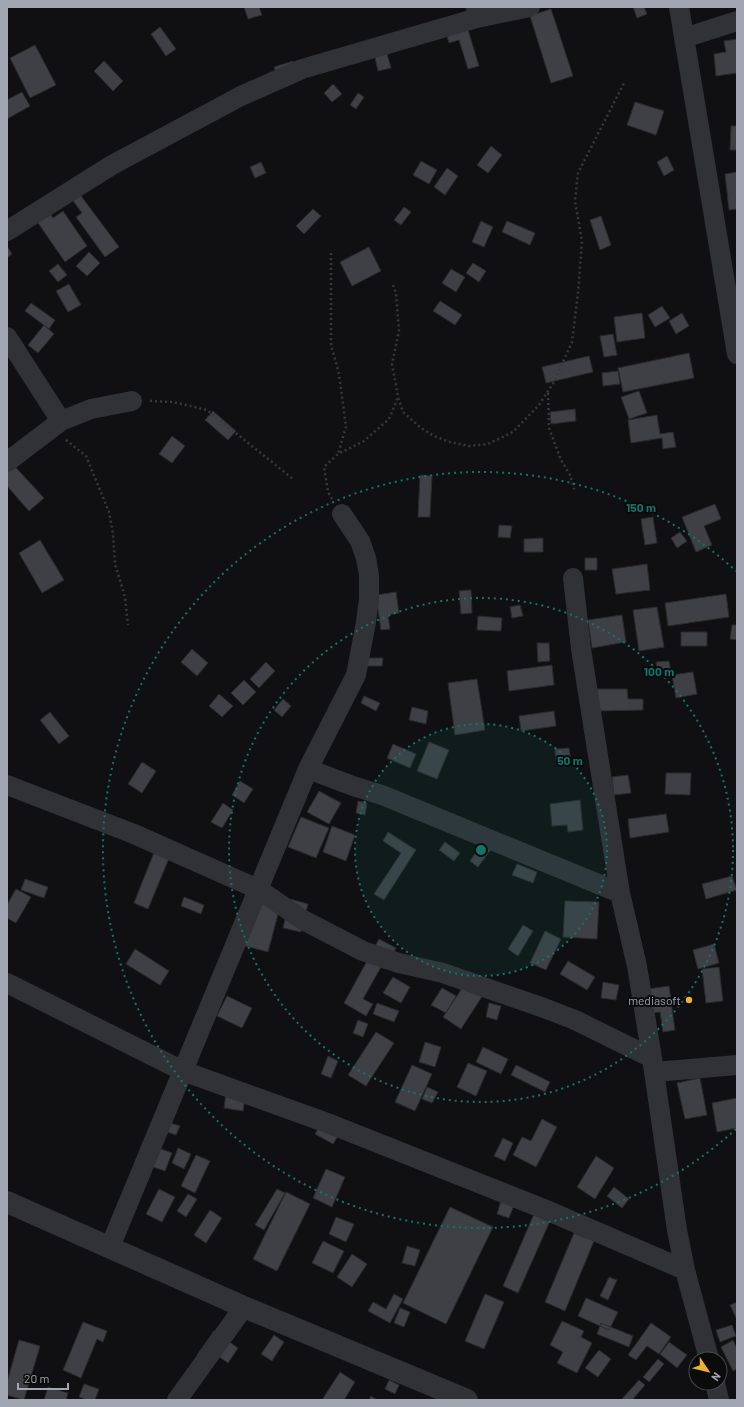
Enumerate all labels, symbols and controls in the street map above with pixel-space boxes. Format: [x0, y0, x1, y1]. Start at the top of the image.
text: 150 m [626, 500, 656, 514]
text: 100 m [644, 664, 674, 678]
text: 50 m [557, 753, 583, 767]
centre of rings [474, 843, 488, 857]
place label: mediasoft [628, 993, 681, 1007]
marker: mediasoft [684, 995, 694, 1005]
north arrow [688, 1351, 728, 1391]
scale bar [18, 1365, 68, 1391]
text: N [709, 1370, 724, 1384]
text: 20 m [24, 1371, 50, 1385]

